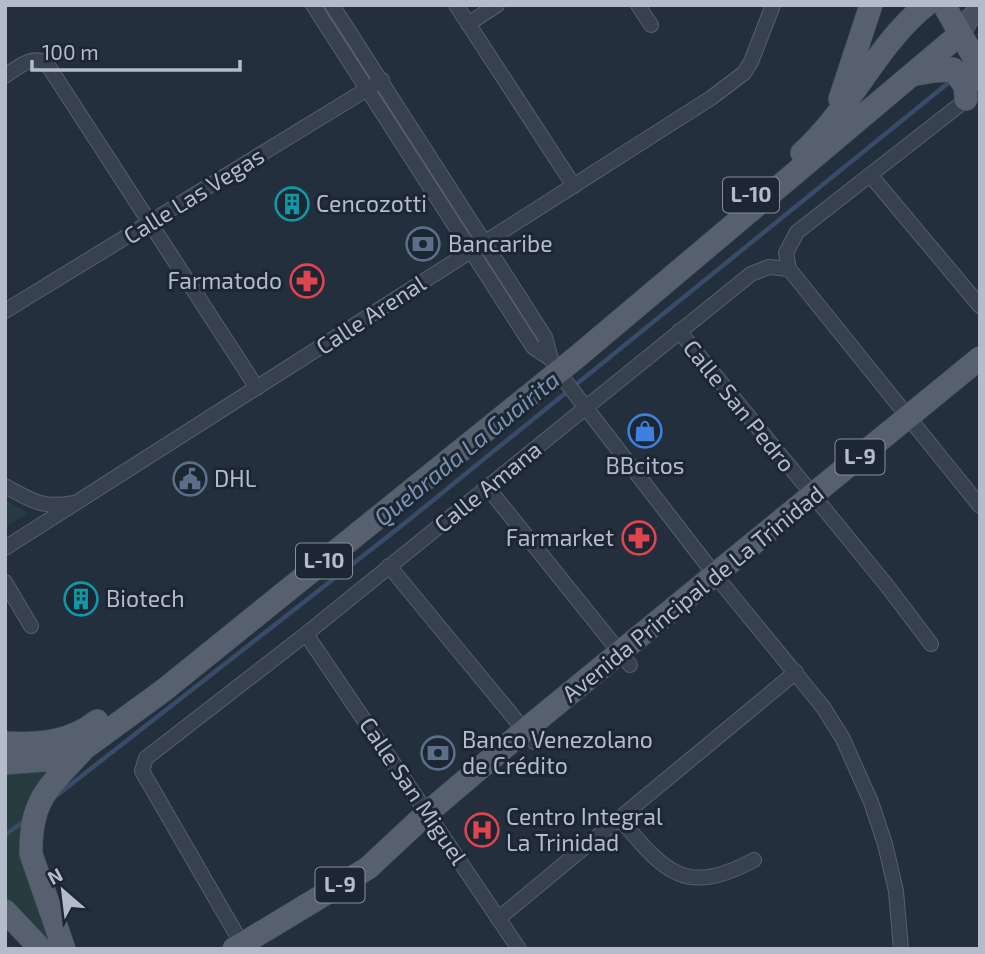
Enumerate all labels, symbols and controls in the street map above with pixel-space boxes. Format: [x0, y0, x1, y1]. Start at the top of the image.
scale bar [32, 28, 240, 72]
text: 100 m [42, 39, 99, 64]
street label: Calle Las Vegas [118, 141, 269, 249]
road number: L-10 [723, 178, 779, 212]
building icon: Cencozotti [273, 185, 311, 223]
place label: Cencozotti [316, 189, 427, 217]
bank icon: Bancaribe [404, 225, 442, 263]
place label: Bancaribe [448, 229, 553, 257]
pharmacy icon: Farmatodo [288, 262, 326, 300]
place label: Farmatodo [167, 266, 282, 294]
street label: Calle Arenal [311, 268, 431, 360]
street label: Calle San Pedro [678, 334, 802, 477]
water label: Quebrada La Guairita [368, 364, 565, 531]
shop icon: BBcitos [626, 412, 664, 450]
street label: Calle Amana [428, 435, 546, 538]
road number: L-9 [836, 440, 884, 475]
place label: BBcitos [606, 451, 684, 479]
public building icon: DHL [171, 460, 209, 498]
place label: DHL [214, 464, 257, 492]
street label: Avenida Principal de La Trinidad [556, 479, 829, 707]
pharmacy icon: Farmarket [620, 519, 658, 557]
place label: Farmarket [506, 523, 614, 551]
road number: L-10 [296, 544, 352, 578]
building icon: Biotech [62, 580, 100, 618]
place label: Biotech [106, 584, 185, 612]
street label: Calle San Miguel [354, 711, 474, 870]
place label: Banco Venezolano de Crédito [462, 725, 653, 779]
bank icon: Banco Venezolano de Crédito [419, 734, 457, 772]
place label: Centro Integral La Trinidad [506, 802, 663, 856]
hospital icon: Centro Integral La Trinidad [463, 811, 501, 849]
north arrow [28, 856, 98, 926]
text: N [43, 862, 66, 889]
road number: L-9 [316, 868, 364, 903]

